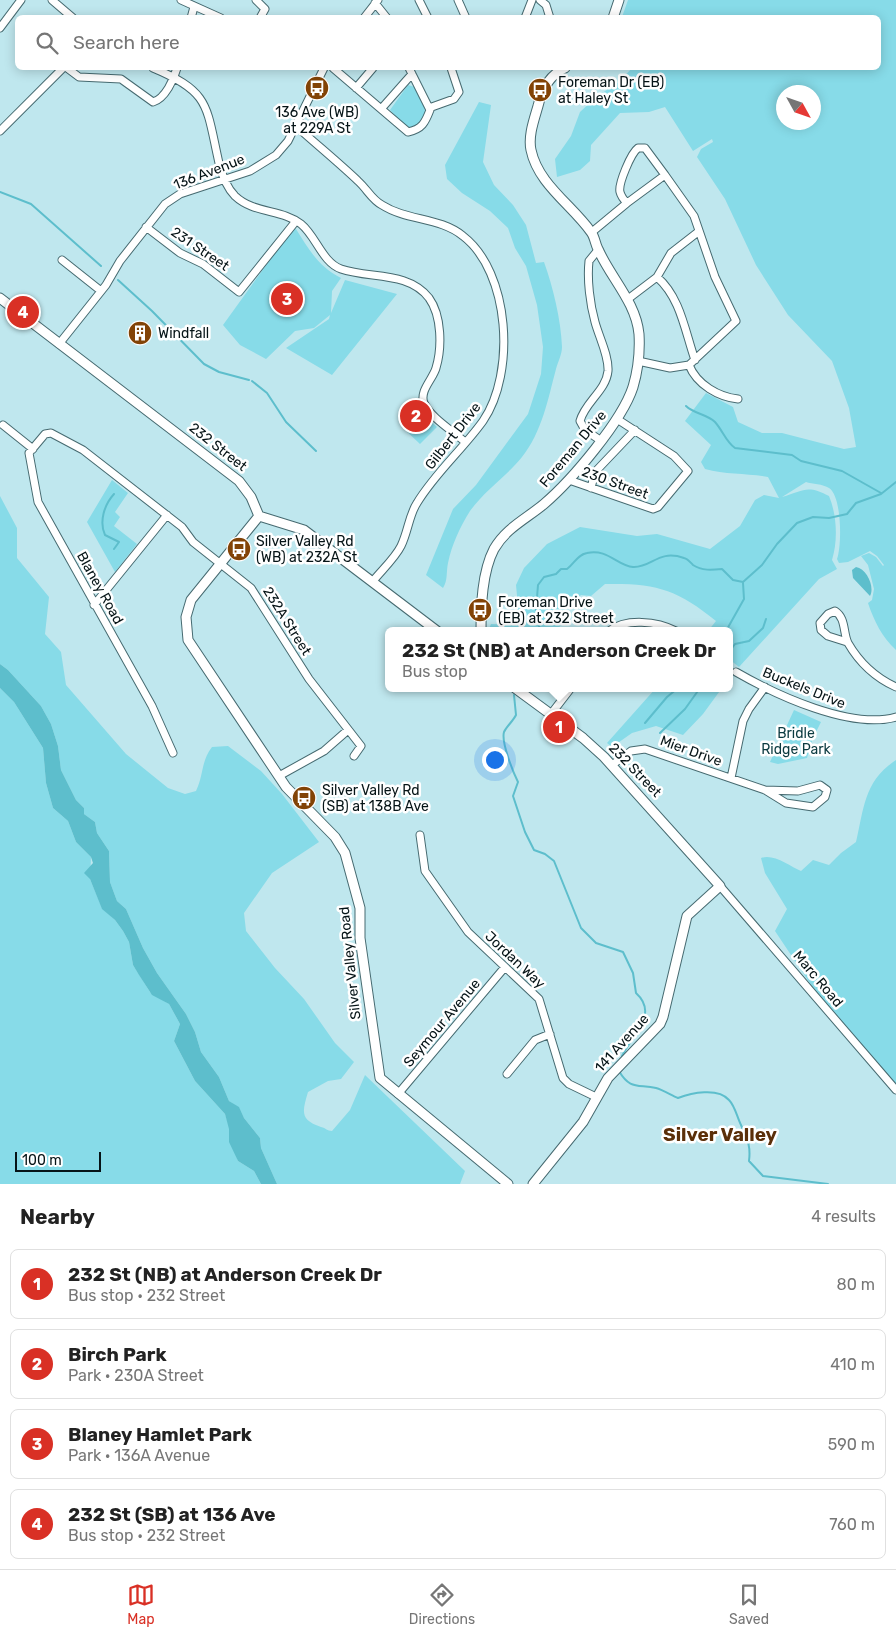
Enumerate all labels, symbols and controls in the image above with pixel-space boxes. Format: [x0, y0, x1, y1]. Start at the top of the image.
search box [15, 15, 881, 70]
icon: search [33, 29, 61, 57]
text: Search here [73, 31, 180, 54]
place label: Foreman Dr (EB) at Haley St [558, 74, 664, 107]
bus stop icon: 136 Ave (WB) at 229A St [304, 75, 330, 101]
bus stop icon: Foreman Dr (EB) at Haley St [527, 77, 553, 103]
north arrow [776, 85, 821, 130]
place label: 136 Ave (WB) at 229A St [275, 104, 359, 137]
street label: 136 Avenue [171, 151, 247, 193]
street label: 231 Street [168, 223, 233, 275]
pin: 3 [271, 280, 303, 318]
pin: 4 [7, 293, 39, 331]
building icon: Windfall [127, 320, 153, 346]
place label: Windfall [158, 325, 209, 342]
pin: 2 [400, 397, 432, 435]
street label: Gilbert Drive [422, 399, 485, 473]
street label: Foreman Drive [536, 407, 610, 491]
street label: 232 Street [186, 419, 251, 475]
street label: 230 Street [579, 463, 651, 503]
place label: Silver Valley Rd (WB) at 232A St [256, 533, 358, 566]
bus stop icon: Silver Valley Rd (WB) at 232A St [226, 536, 252, 562]
street label: Blaney Road [73, 549, 127, 627]
street label: 232A Street [259, 584, 315, 659]
place label: Foreman Drive (EB) at 232 Street [498, 594, 614, 627]
bus stop icon: Foreman Drive (EB) at 232 Street [467, 597, 493, 623]
popup [385, 627, 733, 692]
text: 232 St (NB) at Anderson Creek Dr [402, 639, 716, 662]
text: Bus stop [402, 662, 468, 681]
street label: Buckels Drive [760, 664, 848, 712]
pin: 1 [543, 708, 575, 746]
park label: Bridle Ridge Park [761, 725, 832, 758]
street label: Mier Drive [658, 732, 724, 770]
street label: 232 Street [605, 739, 665, 801]
your location [482, 747, 508, 773]
place label: Silver Valley Rd (SB) at 138B Ave [322, 782, 429, 815]
bus stop icon: Silver Valley Rd (SB) at 138B Ave [291, 785, 317, 811]
street label: Silver Valley Road [336, 906, 364, 1020]
street label: Jordan Way [481, 928, 549, 992]
street label: Marc Road [790, 947, 846, 1011]
street label: Seymour Avenue [400, 975, 484, 1071]
street label: 141 Avenue [591, 1010, 653, 1076]
district label: Silver Valley [663, 1123, 778, 1146]
scale bar [15, 1149, 101, 1172]
text: 100 m [22, 1152, 62, 1169]
text: Nearby [20, 1204, 95, 1229]
text: 4 results [811, 1207, 876, 1226]
text: 232 St (NB) at Anderson Creek Dr [68, 1263, 382, 1286]
text: 1 [33, 1275, 41, 1294]
text: 80 m [837, 1275, 875, 1294]
text: Bus stop · 232 Street [68, 1286, 225, 1305]
text: Birch Park [68, 1343, 167, 1366]
text: 2 [32, 1355, 42, 1374]
text: 410 m [830, 1355, 875, 1374]
text: Park · 230A Street [68, 1366, 204, 1385]
text: Blaney Hamlet Park [68, 1423, 252, 1446]
text: 3 [32, 1435, 42, 1454]
text: 590 m [828, 1435, 875, 1454]
text: Park · 136A Avenue [68, 1446, 210, 1465]
text: 232 St (SB) at 136 Ave [68, 1503, 276, 1526]
text: 4 [32, 1515, 42, 1534]
text: 760 m [829, 1515, 875, 1534]
text: Bus stop · 232 Street [68, 1526, 225, 1545]
tab: Map [127, 1581, 155, 1628]
tab: Directions [409, 1581, 475, 1628]
tab: Saved [729, 1581, 769, 1628]

